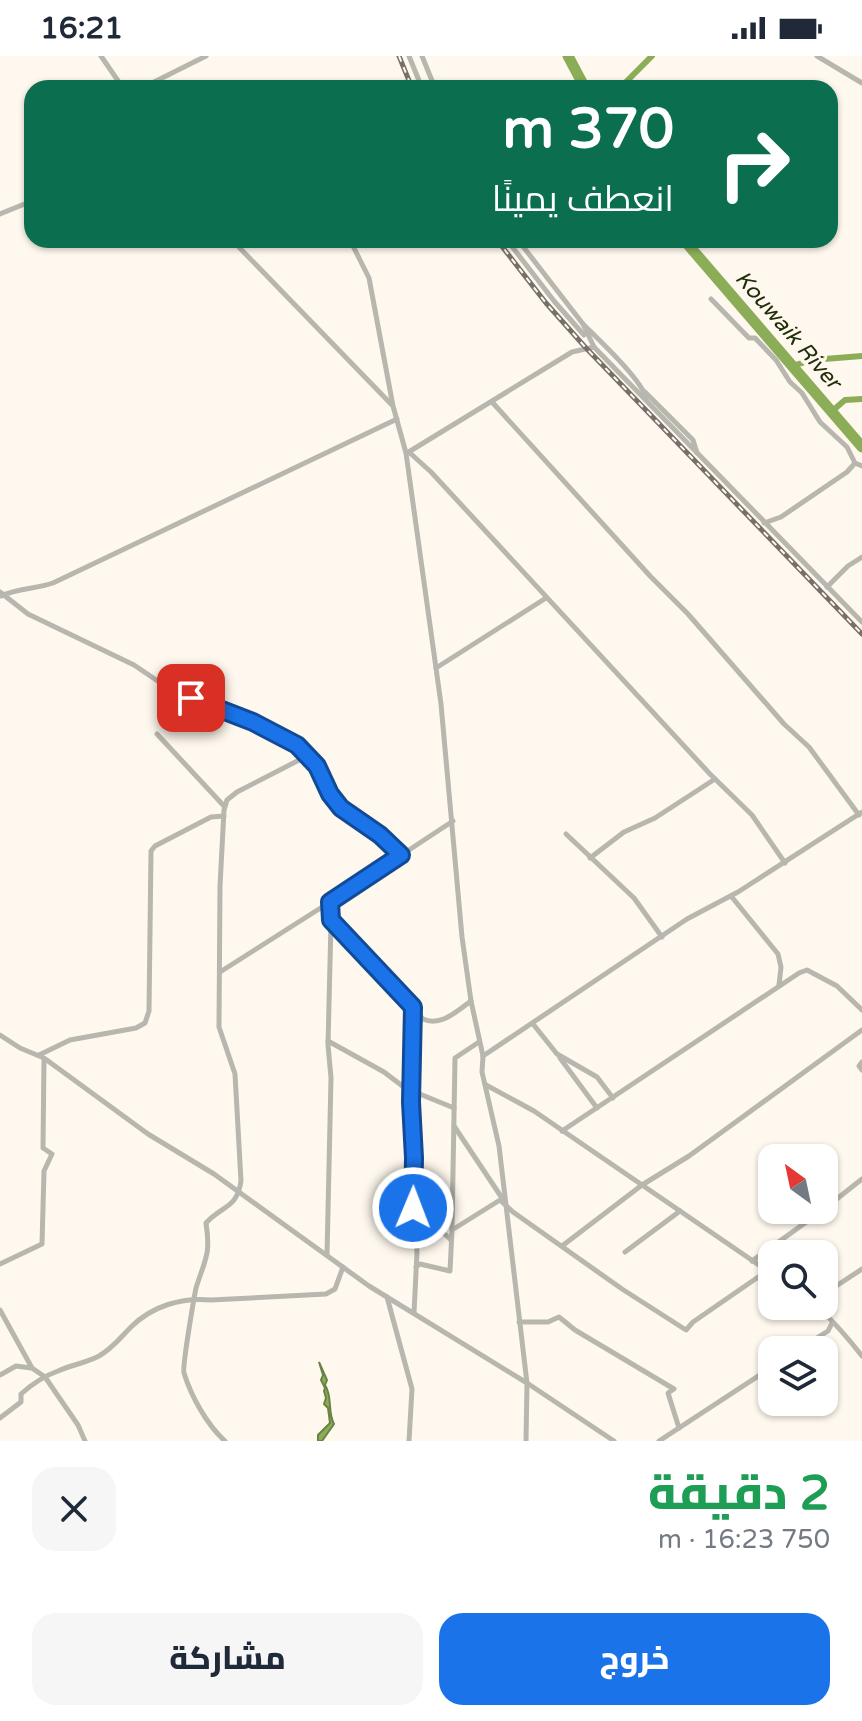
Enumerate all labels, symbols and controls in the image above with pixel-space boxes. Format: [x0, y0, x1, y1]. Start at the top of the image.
text: 16:21 [40, 10, 123, 47]
text: 370 m [503, 96, 674, 163]
icon: right [702, 112, 806, 216]
text: انعطف يمينًا [492, 178, 674, 221]
water label: Kouwaik River [730, 266, 848, 396]
pin [157, 664, 225, 732]
icon: arrive [169, 676, 213, 720]
north arrow [758, 1144, 838, 1224]
map controls [758, 1144, 838, 1416]
position arrow [371, 1166, 455, 1250]
button: search [758, 1240, 838, 1320]
button: layers [758, 1336, 838, 1416]
text: 2 دقيقة [648, 1465, 830, 1523]
button: close [32, 1467, 116, 1551]
text: 750 m · 16:23 [658, 1524, 830, 1555]
button: مشاركة [32, 1613, 423, 1705]
button: خروج [439, 1613, 830, 1705]

